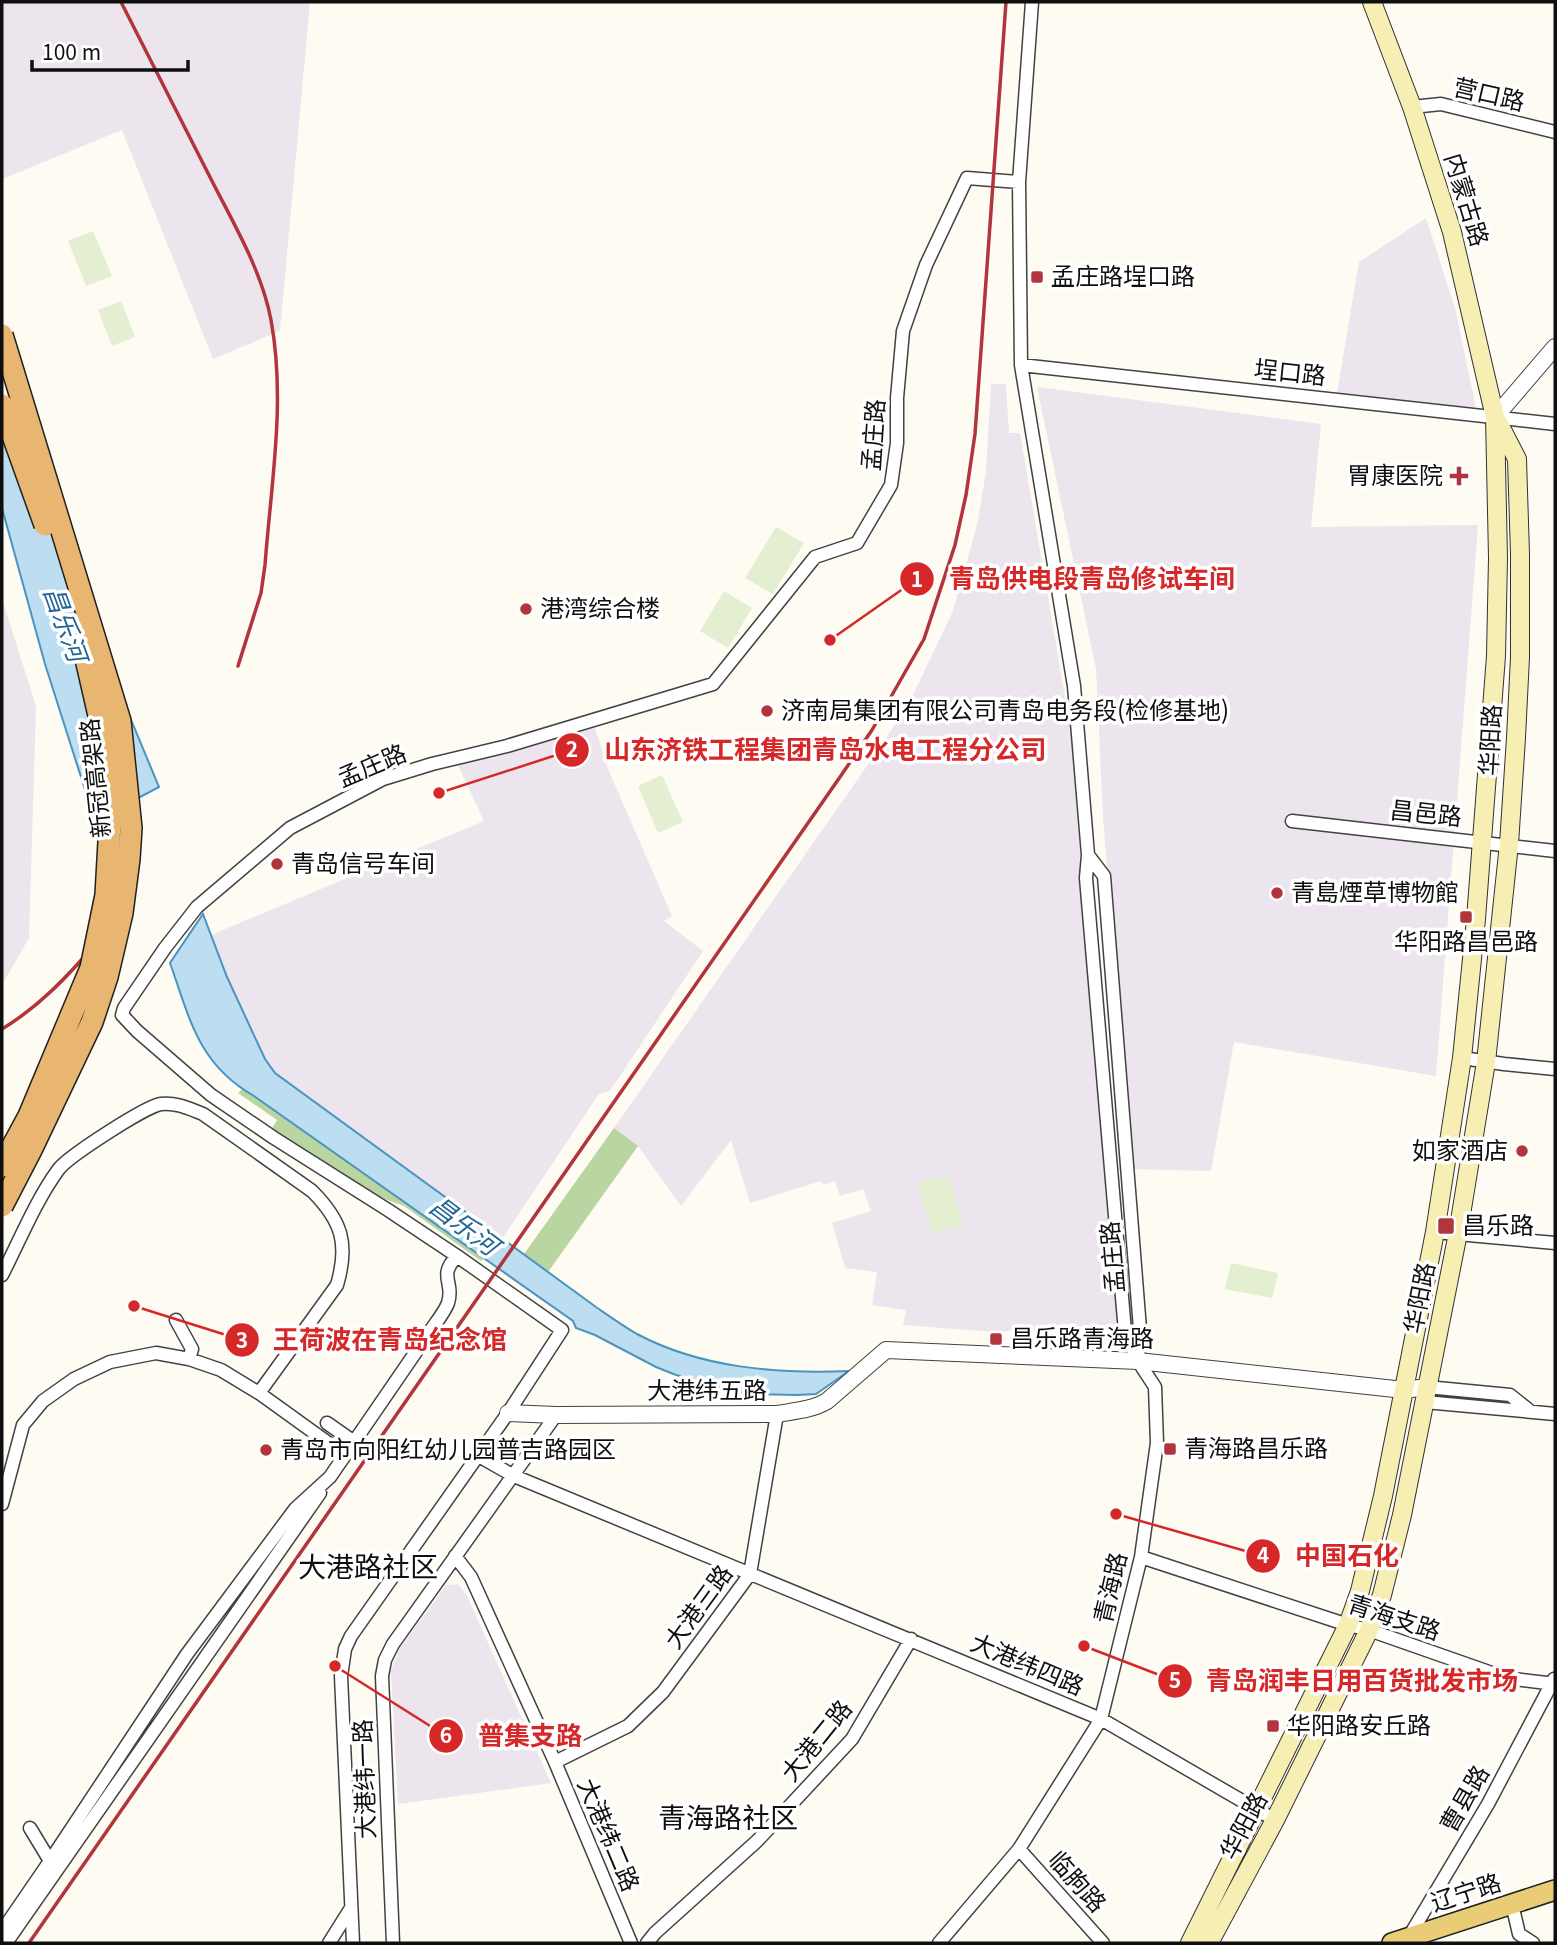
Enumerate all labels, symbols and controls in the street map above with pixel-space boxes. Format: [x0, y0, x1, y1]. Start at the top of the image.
scale bar [32, 28, 187, 72]
text: 100 m [42, 36, 101, 66]
street label: 营口路 [1451, 67, 1529, 118]
street label: 内蒙古路 [1438, 148, 1499, 250]
place label: 孟庄路埕口路 [1051, 257, 1195, 292]
marker: 孟庄路埕口路 [1029, 269, 1045, 285]
street label: 埕口路 [1253, 349, 1328, 392]
street label: 孟庄路 [852, 398, 891, 472]
place label: 胃康医院 [1347, 456, 1443, 491]
marker: 胃康医院 [1449, 466, 1469, 486]
callout: 青岛供电段青岛修试车间 [900, 556, 1249, 603]
text: 青岛供电段青岛修试车间 [949, 558, 1235, 595]
text: 1 [911, 563, 923, 593]
water label: 昌乐河 [37, 580, 100, 671]
place label: 港湾综合楼 [540, 589, 660, 624]
marker: 港湾综合楼 [518, 601, 534, 617]
place label: 济南局集团有限公司青岛电务段(检修基地) [781, 691, 1229, 726]
marker: 济南局集团有限公司青岛电务段(检修基地) [759, 703, 775, 719]
street label: 华阳路 [1469, 703, 1508, 777]
street label: 新冠高架路 [70, 717, 117, 840]
callout: 山东济铁工程集团青岛水电工程分公司 [555, 726, 1060, 773]
text: 山东济铁工程集团青岛水电工程分公司 [604, 729, 1046, 766]
text: 2 [566, 733, 578, 763]
street label: 孟庄路 [331, 734, 411, 794]
street label: 昌邑路 [1389, 790, 1464, 833]
place label: 青岛信号车间 [291, 844, 435, 879]
marker: 青岛信号车间 [269, 856, 285, 872]
place label: 青島煙草博物館 [1291, 873, 1459, 908]
marker: 青島煙草博物館 [1269, 885, 1285, 901]
marker: 华阳路昌邑路 [1458, 909, 1474, 925]
place label: 华阳路昌邑路 [1394, 922, 1538, 957]
place label: 如家酒店 [1412, 1131, 1508, 1166]
marker: 如家酒店 [1514, 1143, 1530, 1159]
water label: 昌乐河 [423, 1186, 512, 1265]
place label: 昌乐路 [1462, 1206, 1534, 1241]
marker: 昌乐路 [1436, 1216, 1456, 1236]
street label: 孟庄路 [1090, 1220, 1131, 1295]
street label: 华阳路 [1393, 1259, 1442, 1336]
callout: 王荷波在青岛纪念馆 [224, 1317, 521, 1364]
text: 王荷波在青岛纪念馆 [273, 1319, 507, 1356]
place label: 昌乐路青海路 [1010, 1319, 1154, 1354]
text: 3 [236, 1324, 248, 1354]
marker: 昌乐路青海路 [988, 1331, 1004, 1347]
street label: 大港纬五路 [647, 1371, 767, 1406]
place label: 青海路昌乐路 [1184, 1429, 1328, 1464]
place label: 青岛市向阳红幼儿园普吉路园区 [280, 1430, 616, 1465]
marker: 青海路昌乐路 [1162, 1441, 1178, 1457]
marker: 青岛市向阳红幼儿园普吉路园区 [258, 1442, 274, 1458]
callout: 中国石化 [1246, 1533, 1413, 1580]
text: 中国石化 [1295, 1535, 1399, 1572]
text: 4 [1257, 1539, 1269, 1569]
district label: 大港路社区 [298, 1545, 438, 1585]
street label: 青海路 [1083, 1548, 1134, 1626]
street label: 大港三路 [655, 1556, 739, 1655]
street label: 青海支路 [1344, 1584, 1446, 1647]
street label: 大港纬四路 [966, 1623, 1090, 1702]
callout: 青岛润丰日用百货批发市场 [1157, 1657, 1532, 1704]
text: 青岛润丰日用百货批发市场 [1206, 1660, 1518, 1697]
text: 5 [1169, 1664, 1181, 1694]
street label: 大港二路 [771, 1691, 859, 1788]
place label: 华阳路安丘路 [1287, 1706, 1431, 1741]
callout: 普集支路 [429, 1712, 596, 1759]
text: 普集支路 [478, 1715, 582, 1752]
marker: 华阳路安丘路 [1265, 1718, 1281, 1734]
street label: 大港纬一路 [343, 1719, 382, 1840]
text: 6 [440, 1719, 452, 1749]
street label: 曹县路 [1430, 1758, 1496, 1838]
street label: 大港纬二路 [571, 1772, 650, 1896]
street label: 华阳路 [1209, 1785, 1274, 1865]
district label: 青海路社区 [658, 1796, 798, 1836]
street label: 临朐路 [1042, 1842, 1116, 1919]
street label: 辽宁路 [1426, 1863, 1505, 1918]

